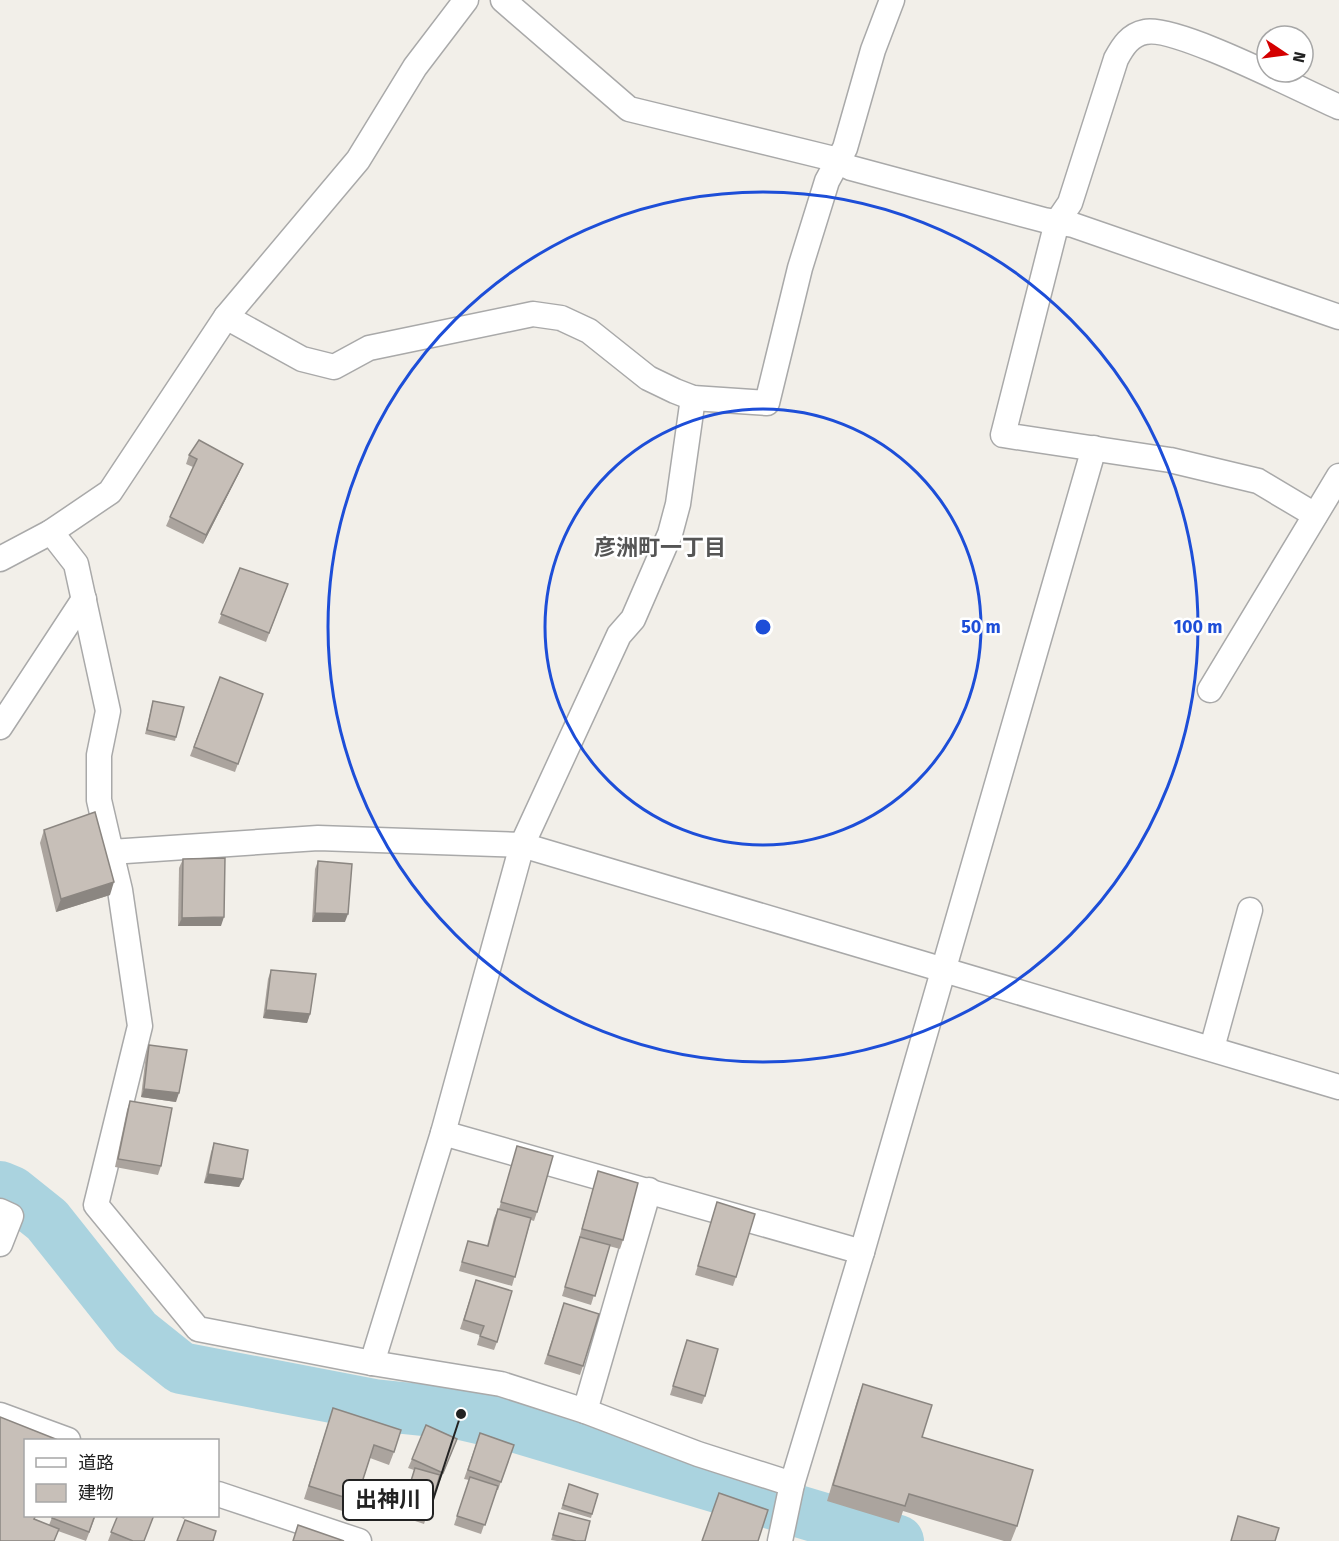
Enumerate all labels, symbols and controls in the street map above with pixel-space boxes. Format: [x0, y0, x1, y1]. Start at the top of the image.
north arrow [1255, 24, 1315, 84]
text: N [1289, 50, 1310, 65]
district label: 彦洲町一丁目 [594, 534, 726, 561]
text: 50 m [961, 616, 1001, 638]
text: 100 m [1174, 616, 1222, 638]
centre of rings [753, 617, 773, 637]
legend [24, 1439, 219, 1517]
text: 道路 [78, 1452, 114, 1474]
callout: 出神川 [343, 1480, 433, 1520]
text: 建物 [78, 1482, 114, 1504]
text: 出神川 [355, 1486, 421, 1513]

